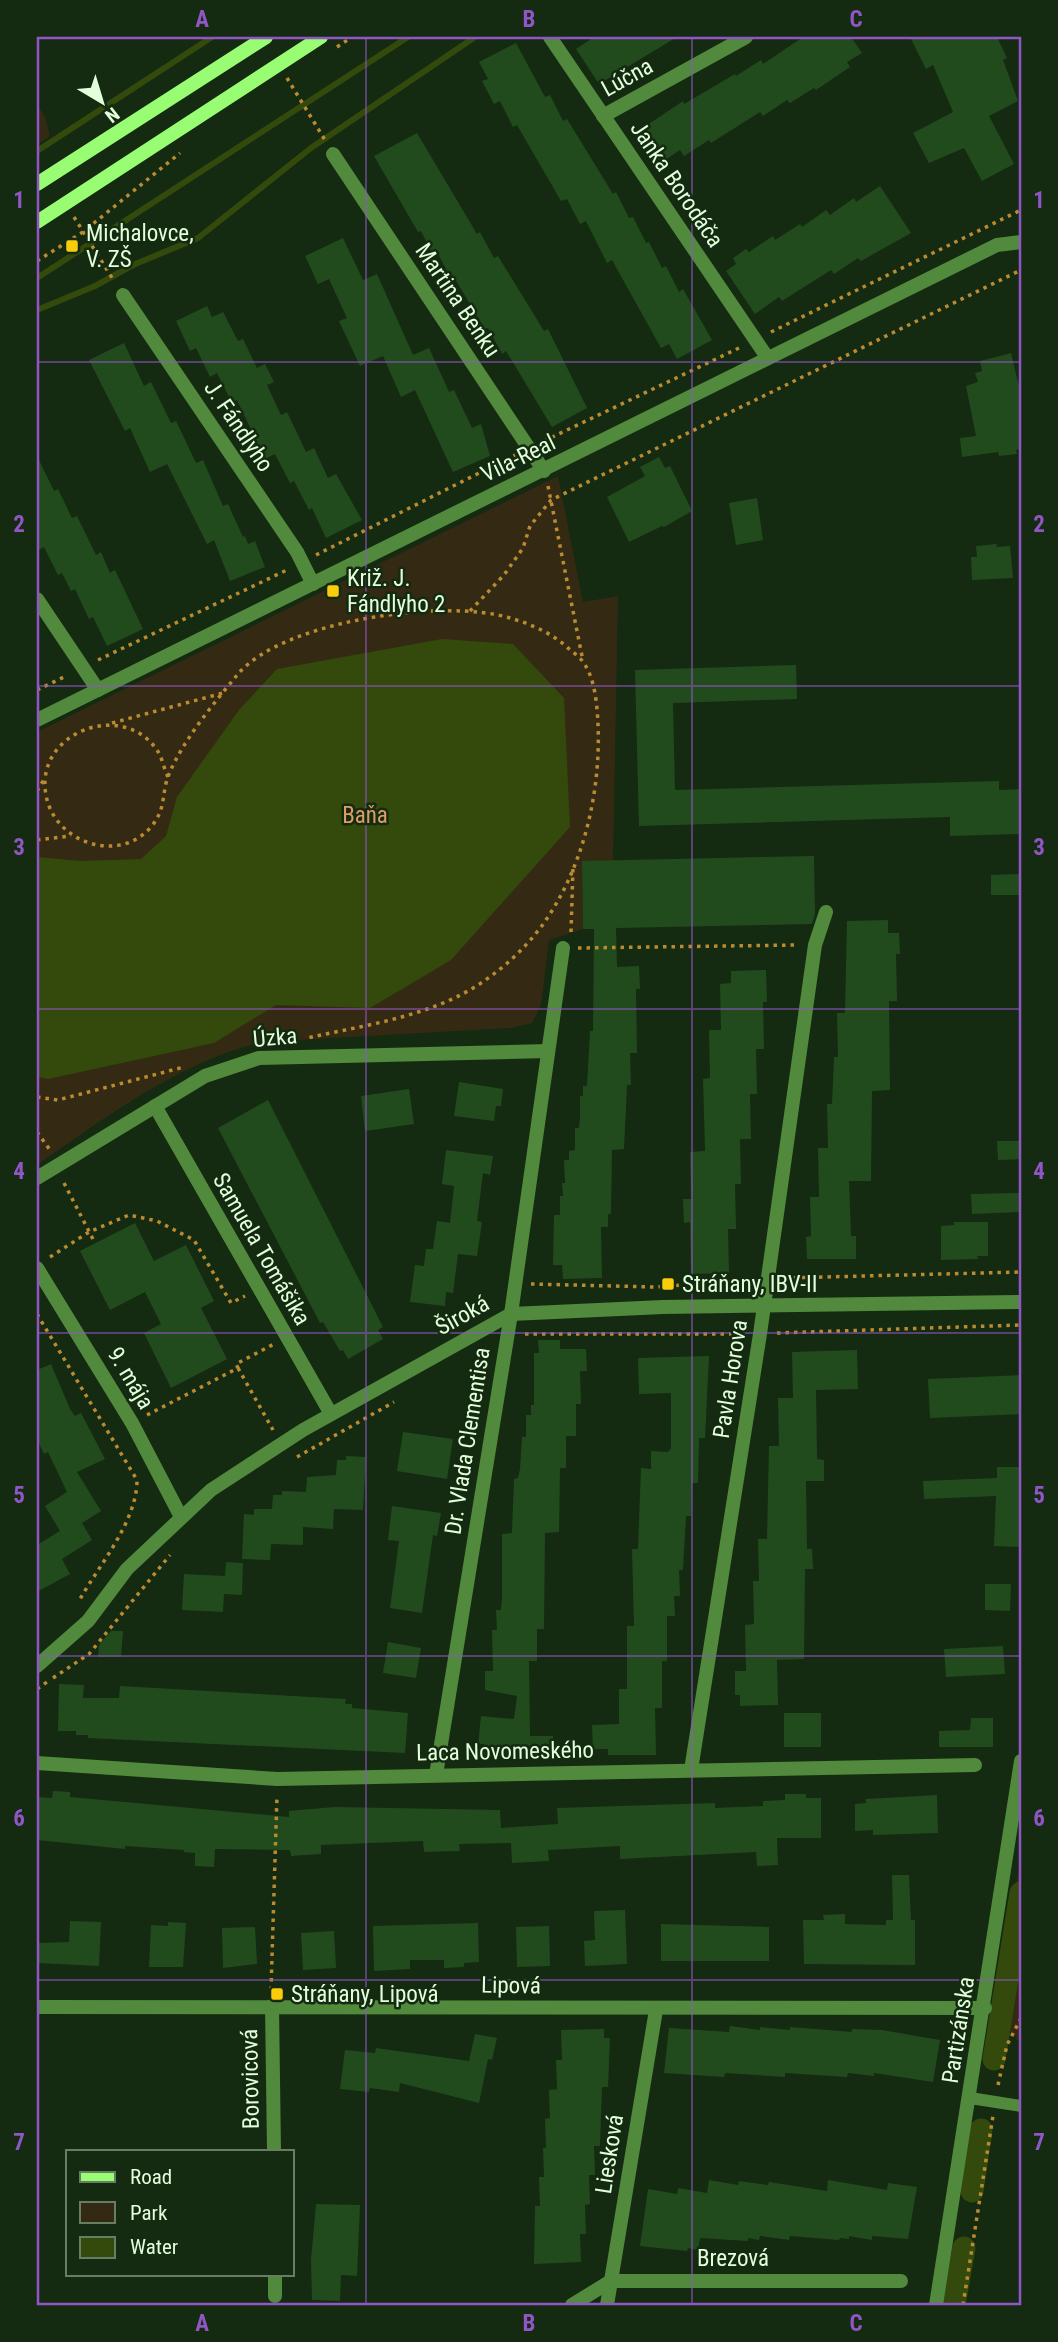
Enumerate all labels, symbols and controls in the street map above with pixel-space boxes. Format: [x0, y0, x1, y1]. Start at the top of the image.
text: A [195, 6, 209, 33]
text: B [523, 6, 535, 33]
text: C [849, 6, 863, 33]
street label: Lúčna [597, 52, 658, 102]
north arrow [66, 66, 136, 136]
text: N [100, 102, 124, 128]
street label: Janka Borodáča [624, 116, 729, 253]
text: 1 [13, 187, 25, 214]
text: 1 [1033, 187, 1045, 214]
place label: Michalovce, V. ZŠ [86, 220, 194, 273]
marker: Michalovce, V. ZŠ [64, 238, 80, 254]
street label: Martina Benku [410, 238, 506, 362]
street label: J. Fándlyho [198, 376, 279, 477]
street label: Vila-Real [477, 429, 560, 488]
text: 2 [13, 511, 25, 538]
text: 2 [1033, 511, 1045, 538]
place label: Križ. J. Fándlyho 2 [347, 565, 445, 618]
marker: Križ. J. Fándlyho 2 [325, 583, 341, 599]
park label: Baňa [342, 802, 388, 829]
text: 3 [13, 834, 25, 861]
text: 3 [1033, 834, 1045, 861]
street label: Úzka [252, 1021, 298, 1053]
text: 4 [13, 1158, 25, 1185]
text: 4 [1033, 1158, 1045, 1185]
street label: Samuela Tomášika [207, 1168, 316, 1330]
place label: Stráňany, IBV-II [682, 1271, 818, 1298]
marker: Stráňany, IBV-II [660, 1276, 676, 1292]
street label: Široká [430, 1289, 494, 1341]
street label: Pavla Horova [708, 1318, 753, 1440]
street label: 9. mája [102, 1343, 159, 1414]
street label: Dr. Vlada Clementisa [439, 1346, 496, 1536]
text: 5 [13, 1482, 25, 1509]
text: 5 [1033, 1482, 1045, 1509]
street label: Laca Novomeského [416, 1736, 594, 1767]
text: 6 [13, 1805, 25, 1832]
text: 6 [1033, 1805, 1045, 1832]
street label: Lipová [481, 1971, 541, 2000]
street label: Partizánska [937, 1975, 980, 2085]
place label: Stráňany, Lipová [291, 1981, 438, 2008]
marker: Stráňany, Lipová [269, 1986, 285, 2002]
street label: Borovicová [236, 2029, 265, 2129]
street label: Liesková [590, 2112, 629, 2196]
text: 7 [13, 2129, 25, 2156]
text: 7 [1033, 2129, 1045, 2156]
legend [66, 2150, 294, 2276]
text: Road [130, 2165, 172, 2189]
text: Park [130, 2201, 168, 2225]
text: Water [130, 2235, 178, 2259]
street label: Brezová [697, 2245, 769, 2272]
text: A [195, 2310, 209, 2337]
text: B [523, 2310, 535, 2337]
text: C [849, 2310, 863, 2337]

